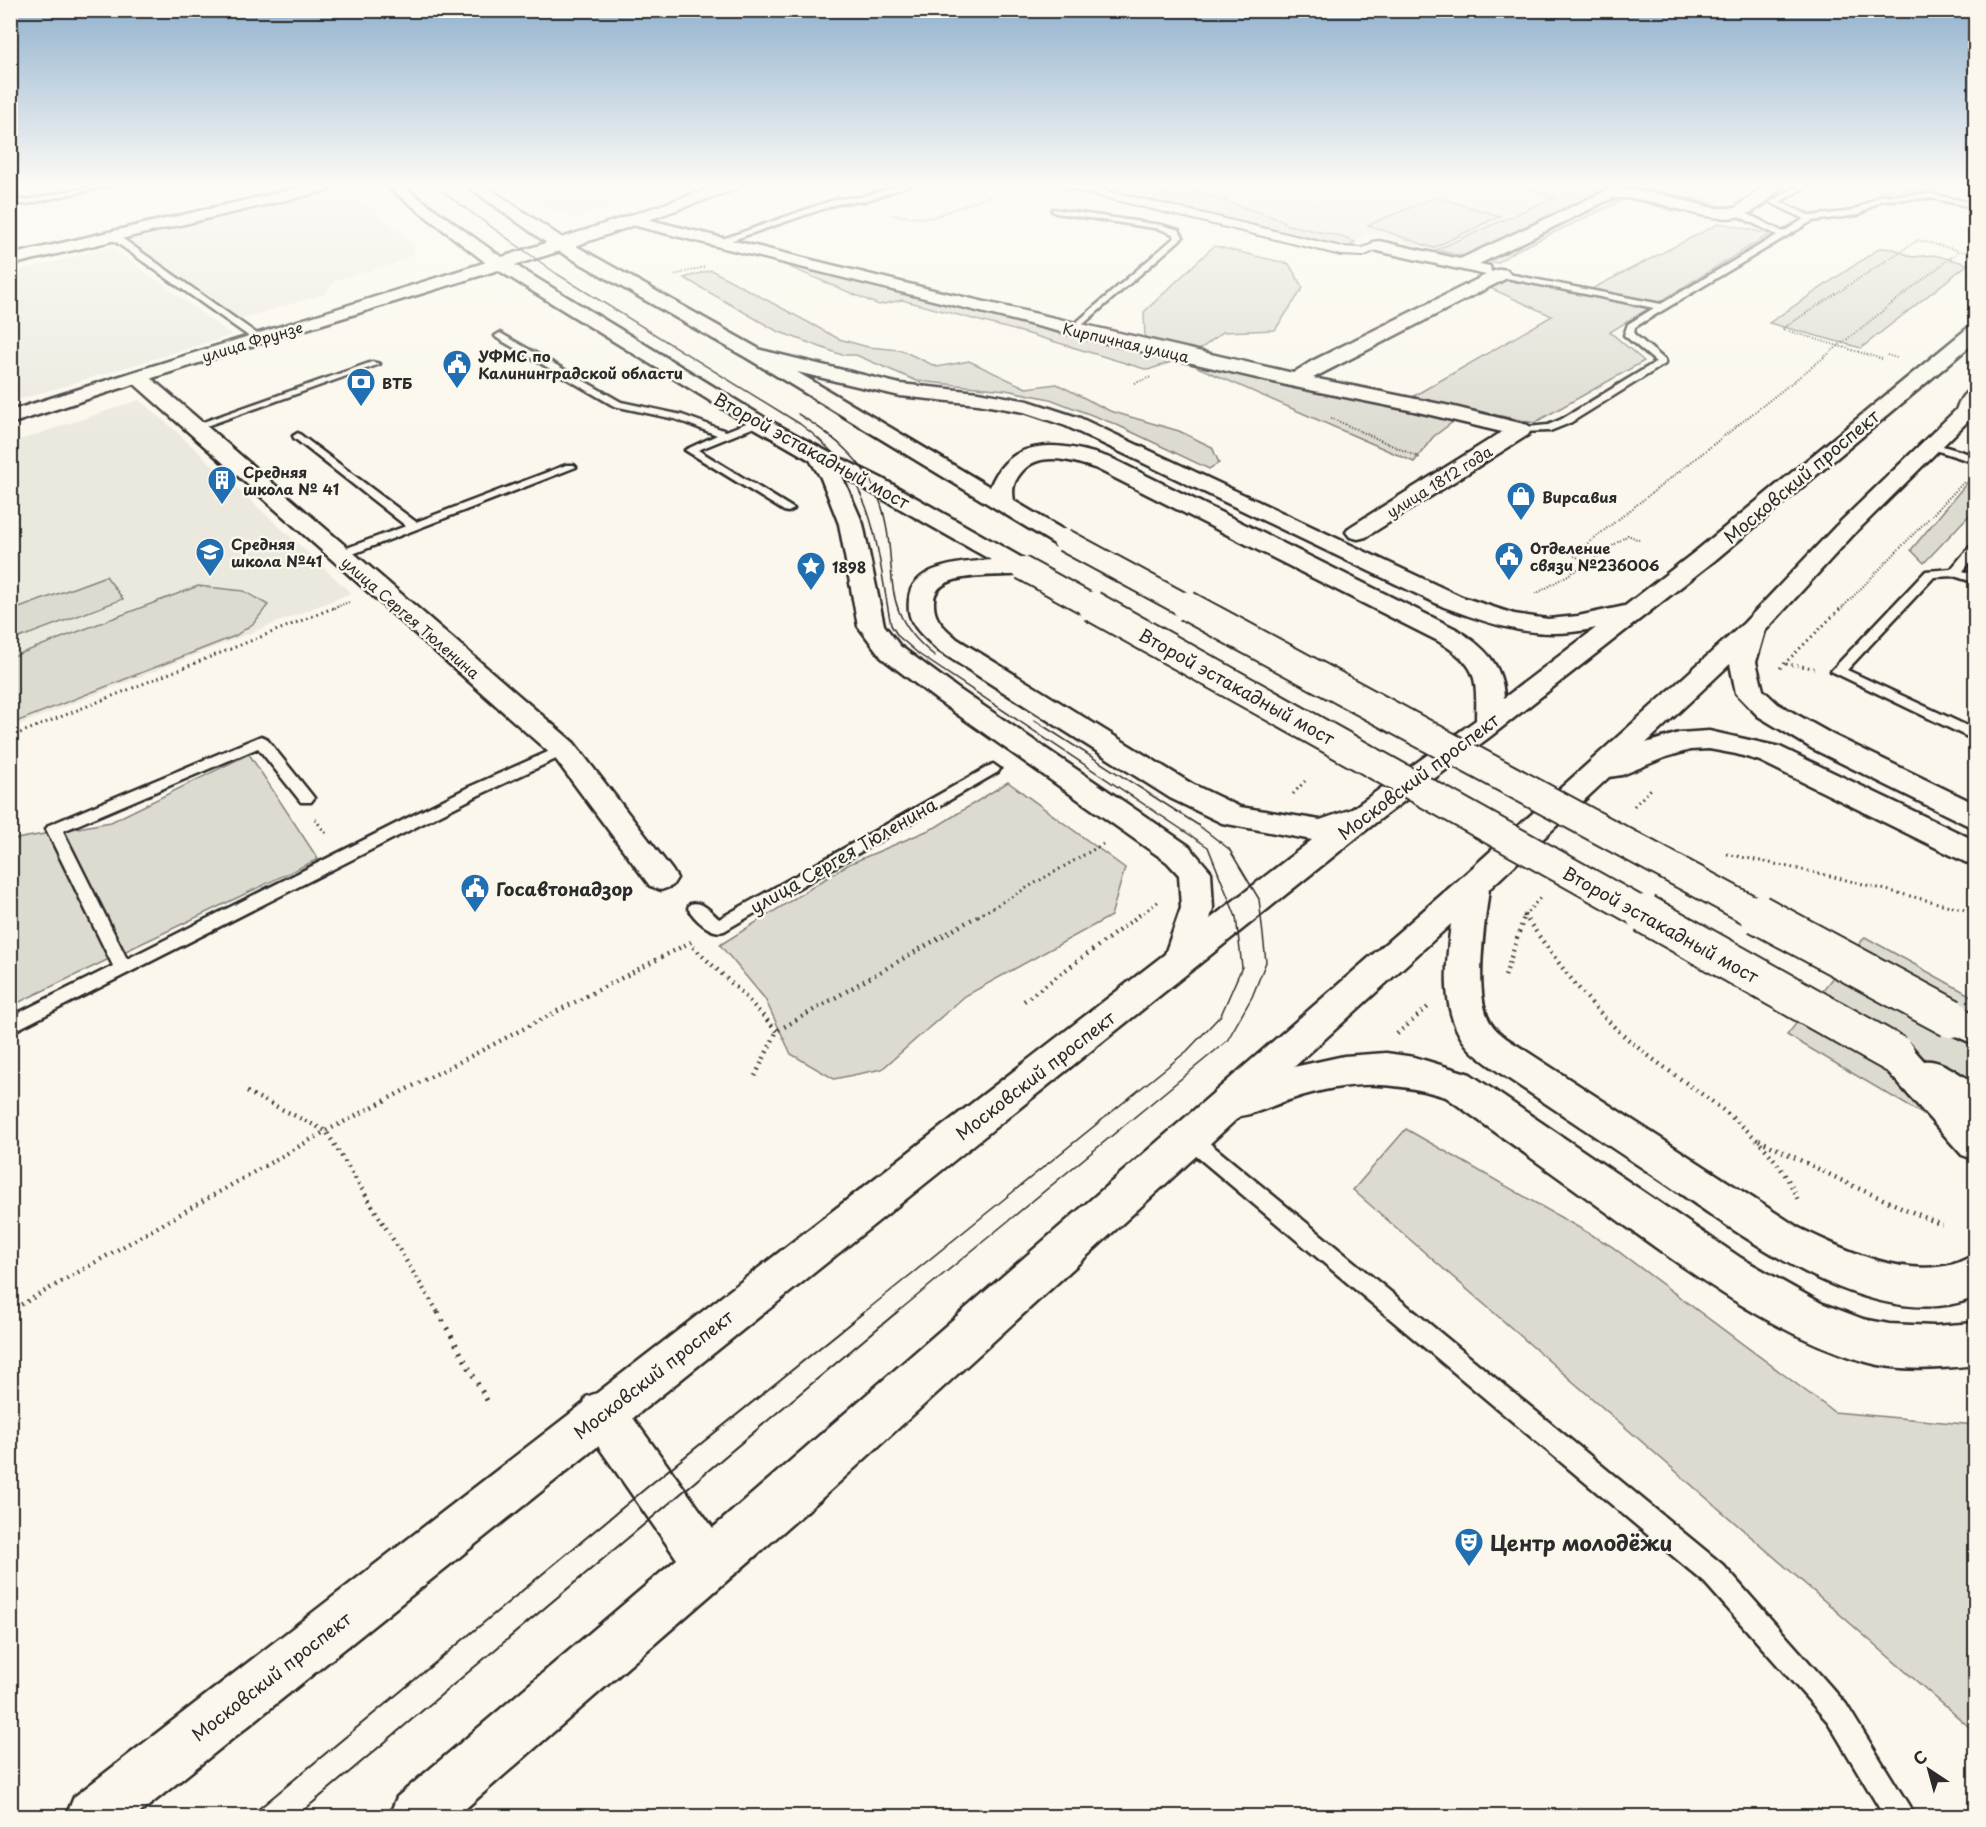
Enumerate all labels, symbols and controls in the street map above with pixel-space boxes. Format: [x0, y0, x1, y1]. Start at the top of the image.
street label: улица Фрунзе [199, 315, 305, 367]
street label: Кирпичная улица [1061, 316, 1192, 368]
place label: УФМС по Калининградской области [478, 344, 683, 384]
public building icon: УФМС по Калининградской области [441, 348, 473, 390]
bank icon: ВТБ [345, 366, 377, 408]
place label: ВТБ [382, 371, 412, 394]
street label: Второй эстакадный мост [709, 385, 915, 515]
street label: Московский проспект [1717, 402, 1885, 549]
street label: улица 1812 года [1382, 439, 1497, 523]
place label: Средняя школа № 41 [243, 460, 339, 500]
building icon: Средняя школа № 41 [206, 464, 238, 506]
shop icon: Вирсавия [1505, 480, 1537, 522]
place label: Вирсавия [1542, 485, 1617, 508]
place label: Средняя школа №41 [231, 532, 322, 572]
school or university icon: Средняя школа №41 [194, 536, 226, 578]
place label: Отделение связи №236006 [1530, 536, 1660, 576]
public building icon: Отделение связи №236006 [1493, 540, 1525, 582]
street label: улица Сергея Тюленина [337, 550, 486, 684]
place icon: 1898 [795, 550, 827, 592]
place label: 1898 [832, 555, 866, 578]
street label: Второй эстакадный мост [1134, 621, 1340, 751]
street label: Московский проспект [1332, 706, 1505, 846]
street label: улица Сергея Тюленина [744, 790, 942, 920]
street label: Второй эстакадный мост [1558, 859, 1764, 989]
public building icon: Госавтонадзор [459, 872, 491, 914]
place label: Госавтонадзор [496, 875, 633, 902]
street label: Московский проспект [949, 1004, 1121, 1146]
street label: Московский проспект [567, 1303, 739, 1445]
theatre icon: Центр молодёжи [1453, 1526, 1485, 1568]
place label: Центр молодёжи [1490, 1526, 1672, 1558]
street label: Московский проспект [185, 1605, 357, 1747]
north arrow [1899, 1740, 1959, 1800]
text: С [1908, 1744, 1932, 1770]

